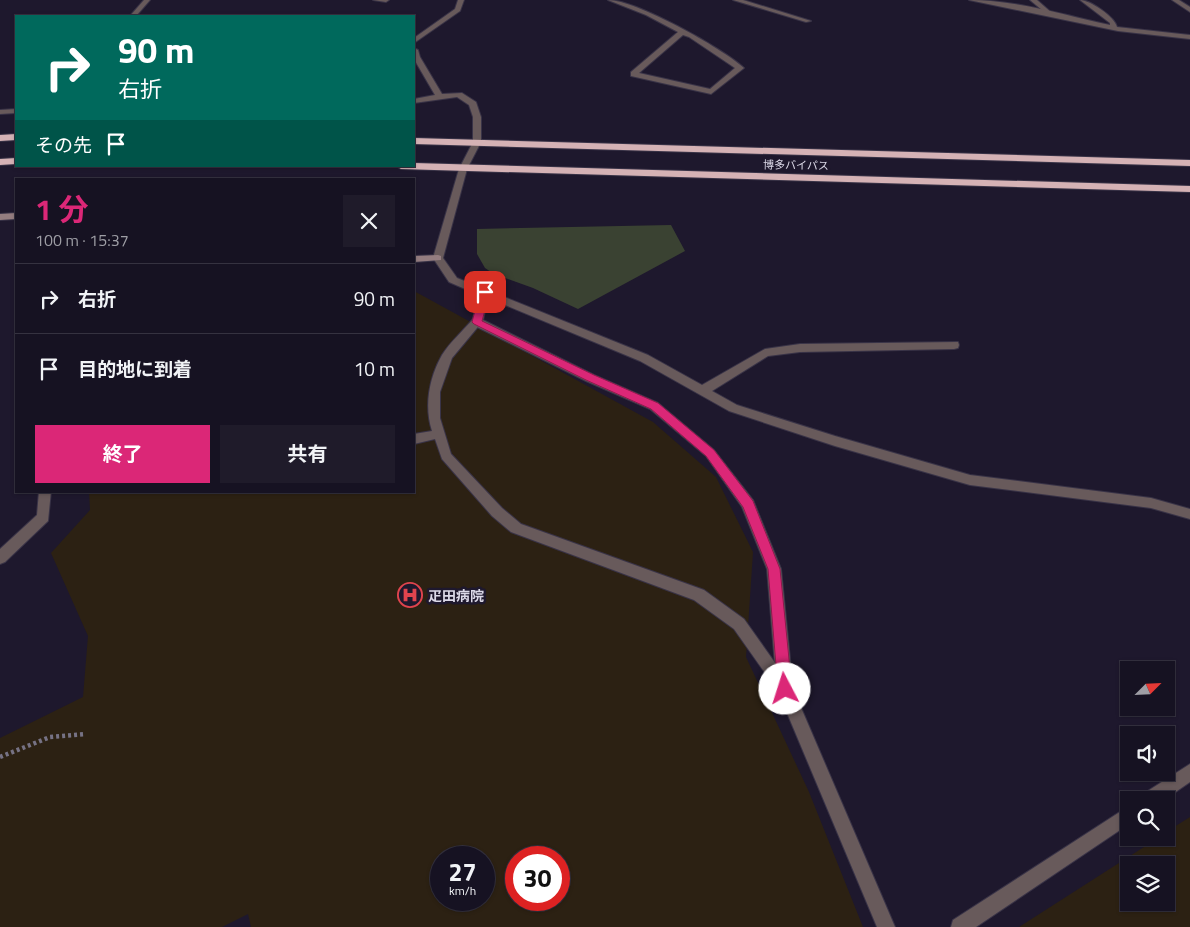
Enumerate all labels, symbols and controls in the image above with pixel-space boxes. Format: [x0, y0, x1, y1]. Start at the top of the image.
text: 90 m [118, 23, 194, 77]
icon: right [35, 35, 100, 100]
text: 右折 [118, 72, 162, 106]
text: その先 [35, 130, 92, 159]
icon: arrive [102, 130, 130, 158]
street label: 博多バイパス [763, 156, 829, 174]
text: 1 分 [35, 186, 88, 232]
button: close [343, 195, 395, 247]
text: 100 m · 15:37 [35, 228, 129, 252]
pin [464, 271, 506, 313]
icon: arrive [471, 278, 499, 306]
text: 右折 [78, 284, 116, 313]
text: 90 m [354, 284, 395, 313]
icon: right [35, 285, 63, 313]
text: 目的地に到着 [78, 354, 192, 383]
text: 10 m [354, 354, 395, 383]
icon: arrive [35, 355, 63, 383]
button: 終了 [35, 425, 210, 483]
button: 共有 [220, 425, 395, 483]
hospital icon: 疋田病院 [397, 582, 423, 608]
place label: 疋田病院 [428, 585, 484, 606]
north arrow [1120, 661, 1175, 716]
map controls [1120, 661, 1175, 911]
position arrow [758, 662, 810, 714]
button: sound [1120, 726, 1175, 781]
button: search [1120, 791, 1175, 846]
speed limit sign: 30 [505, 846, 570, 911]
text: 27 [448, 853, 477, 891]
button: layers [1120, 856, 1175, 911]
text: km/h [449, 881, 476, 900]

